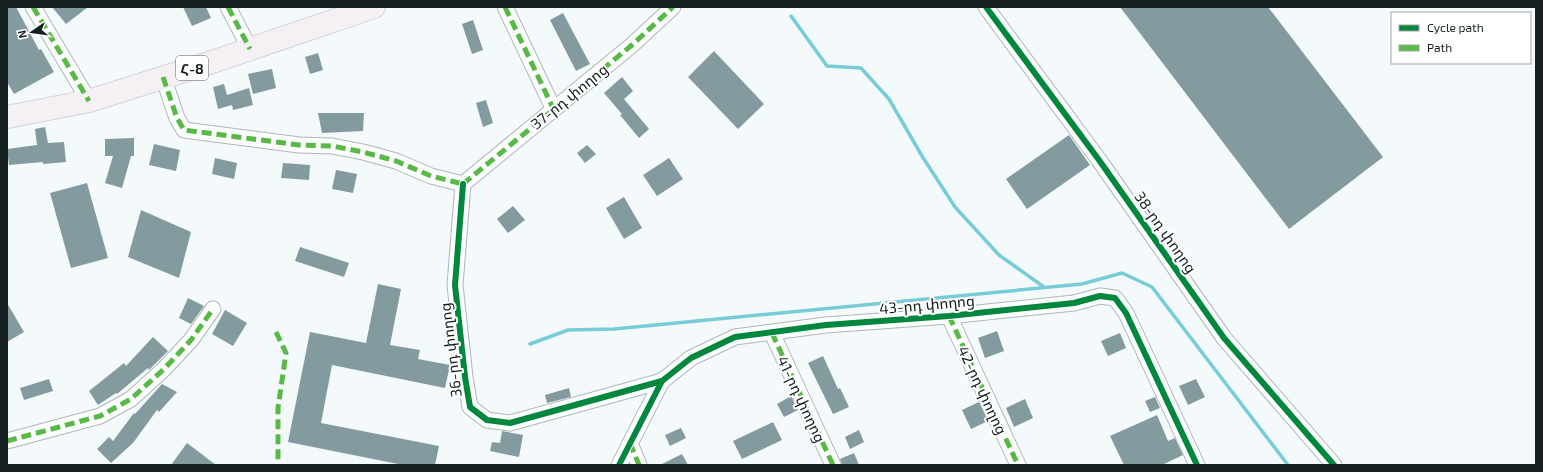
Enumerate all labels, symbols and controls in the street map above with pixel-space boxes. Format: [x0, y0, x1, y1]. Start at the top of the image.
north arrow [12, 12, 52, 52]
legend [1391, 12, 1531, 64]
text: Cycle path [1427, 20, 1484, 34]
text: N [15, 29, 29, 40]
text: Path [1427, 40, 1452, 54]
road number: Հ-8 [176, 56, 208, 80]
street label: 37-րդ փողոց [527, 59, 612, 133]
street label: 38-րդ փողոց [1130, 188, 1201, 277]
street label: 43-րդ փողոց [879, 291, 976, 318]
street label: 36-րդ փողոց [435, 302, 466, 398]
street label: 42-րդ փողոց [954, 343, 1011, 438]
street label: 41-րդ փողոց [773, 353, 830, 446]

